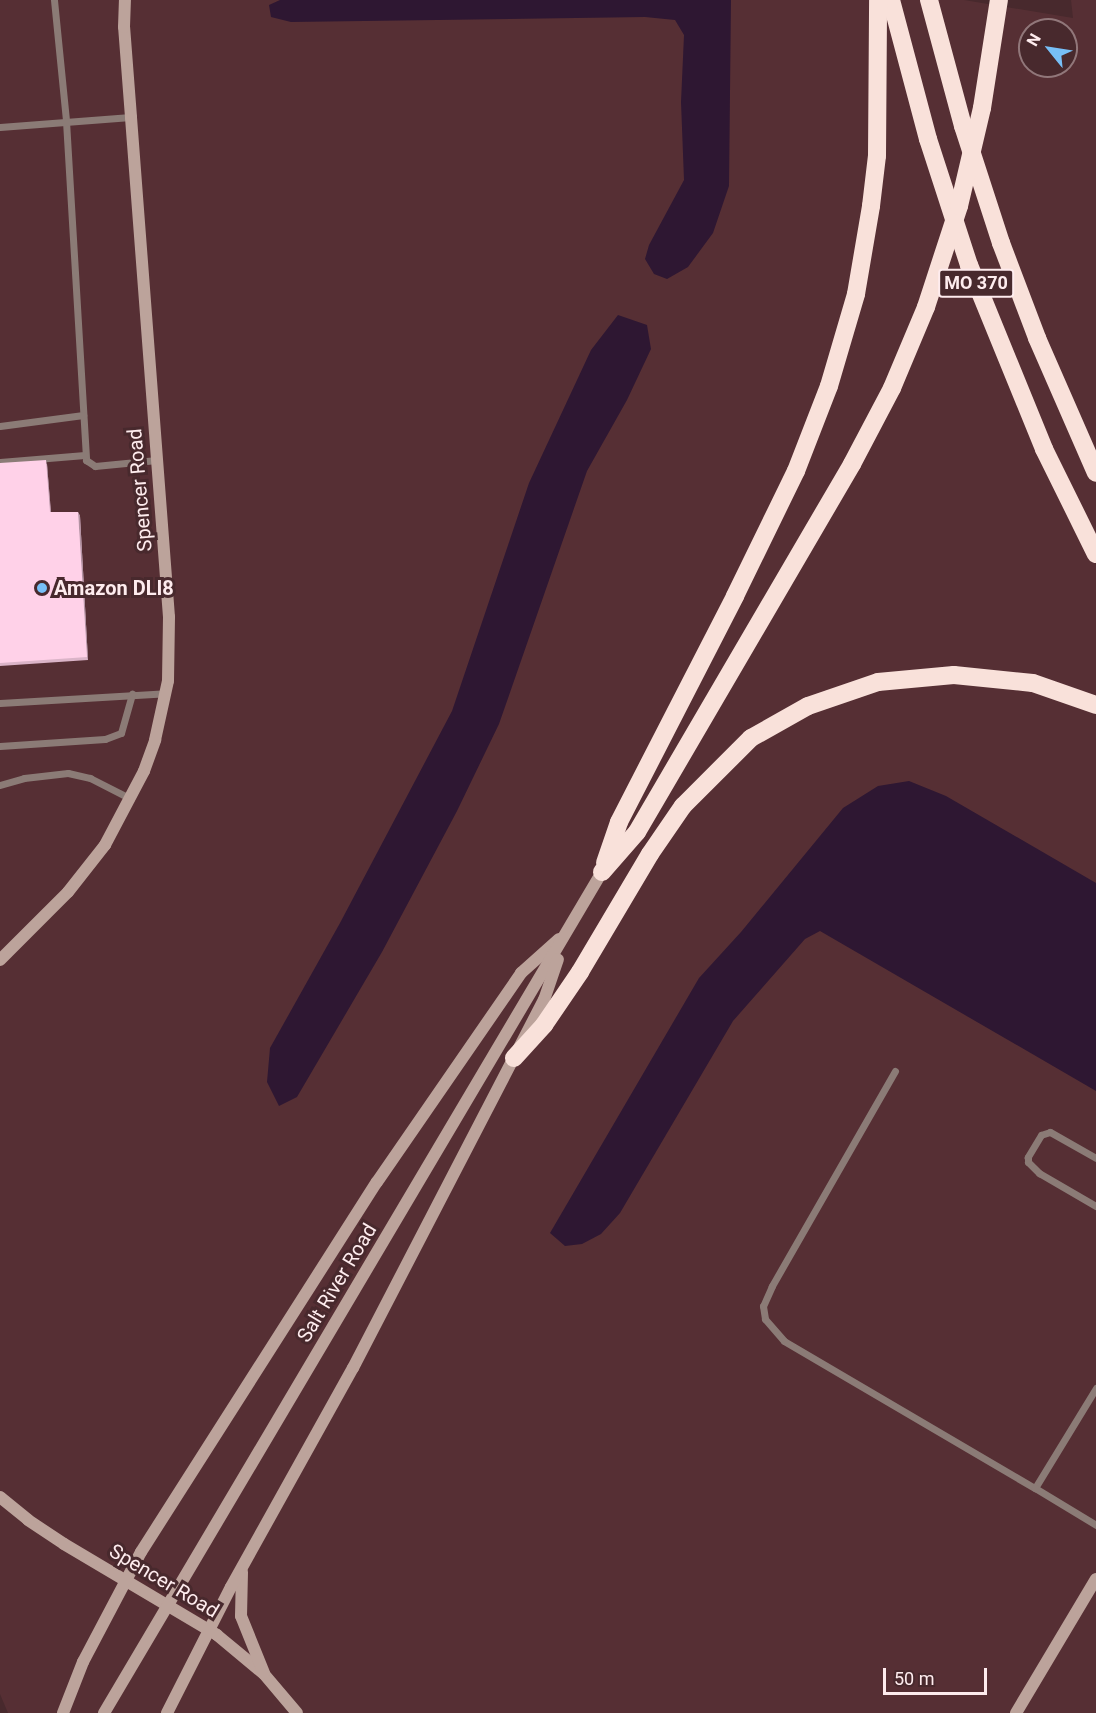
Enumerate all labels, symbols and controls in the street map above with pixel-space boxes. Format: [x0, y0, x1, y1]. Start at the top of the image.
north arrow [1018, 18, 1078, 78]
text: N [1023, 30, 1045, 49]
road number: MO 370 [937, 268, 1015, 298]
street label: Spencer Road [123, 427, 157, 553]
place label: Amazon DLI8 [54, 576, 174, 600]
marker: Amazon DLI8 [35, 581, 49, 595]
street label: Salt River Road [292, 1219, 382, 1347]
street label: Spencer Road [105, 1539, 223, 1623]
scale bar [886, 1656, 990, 1694]
text: 50 m [894, 1668, 934, 1689]

